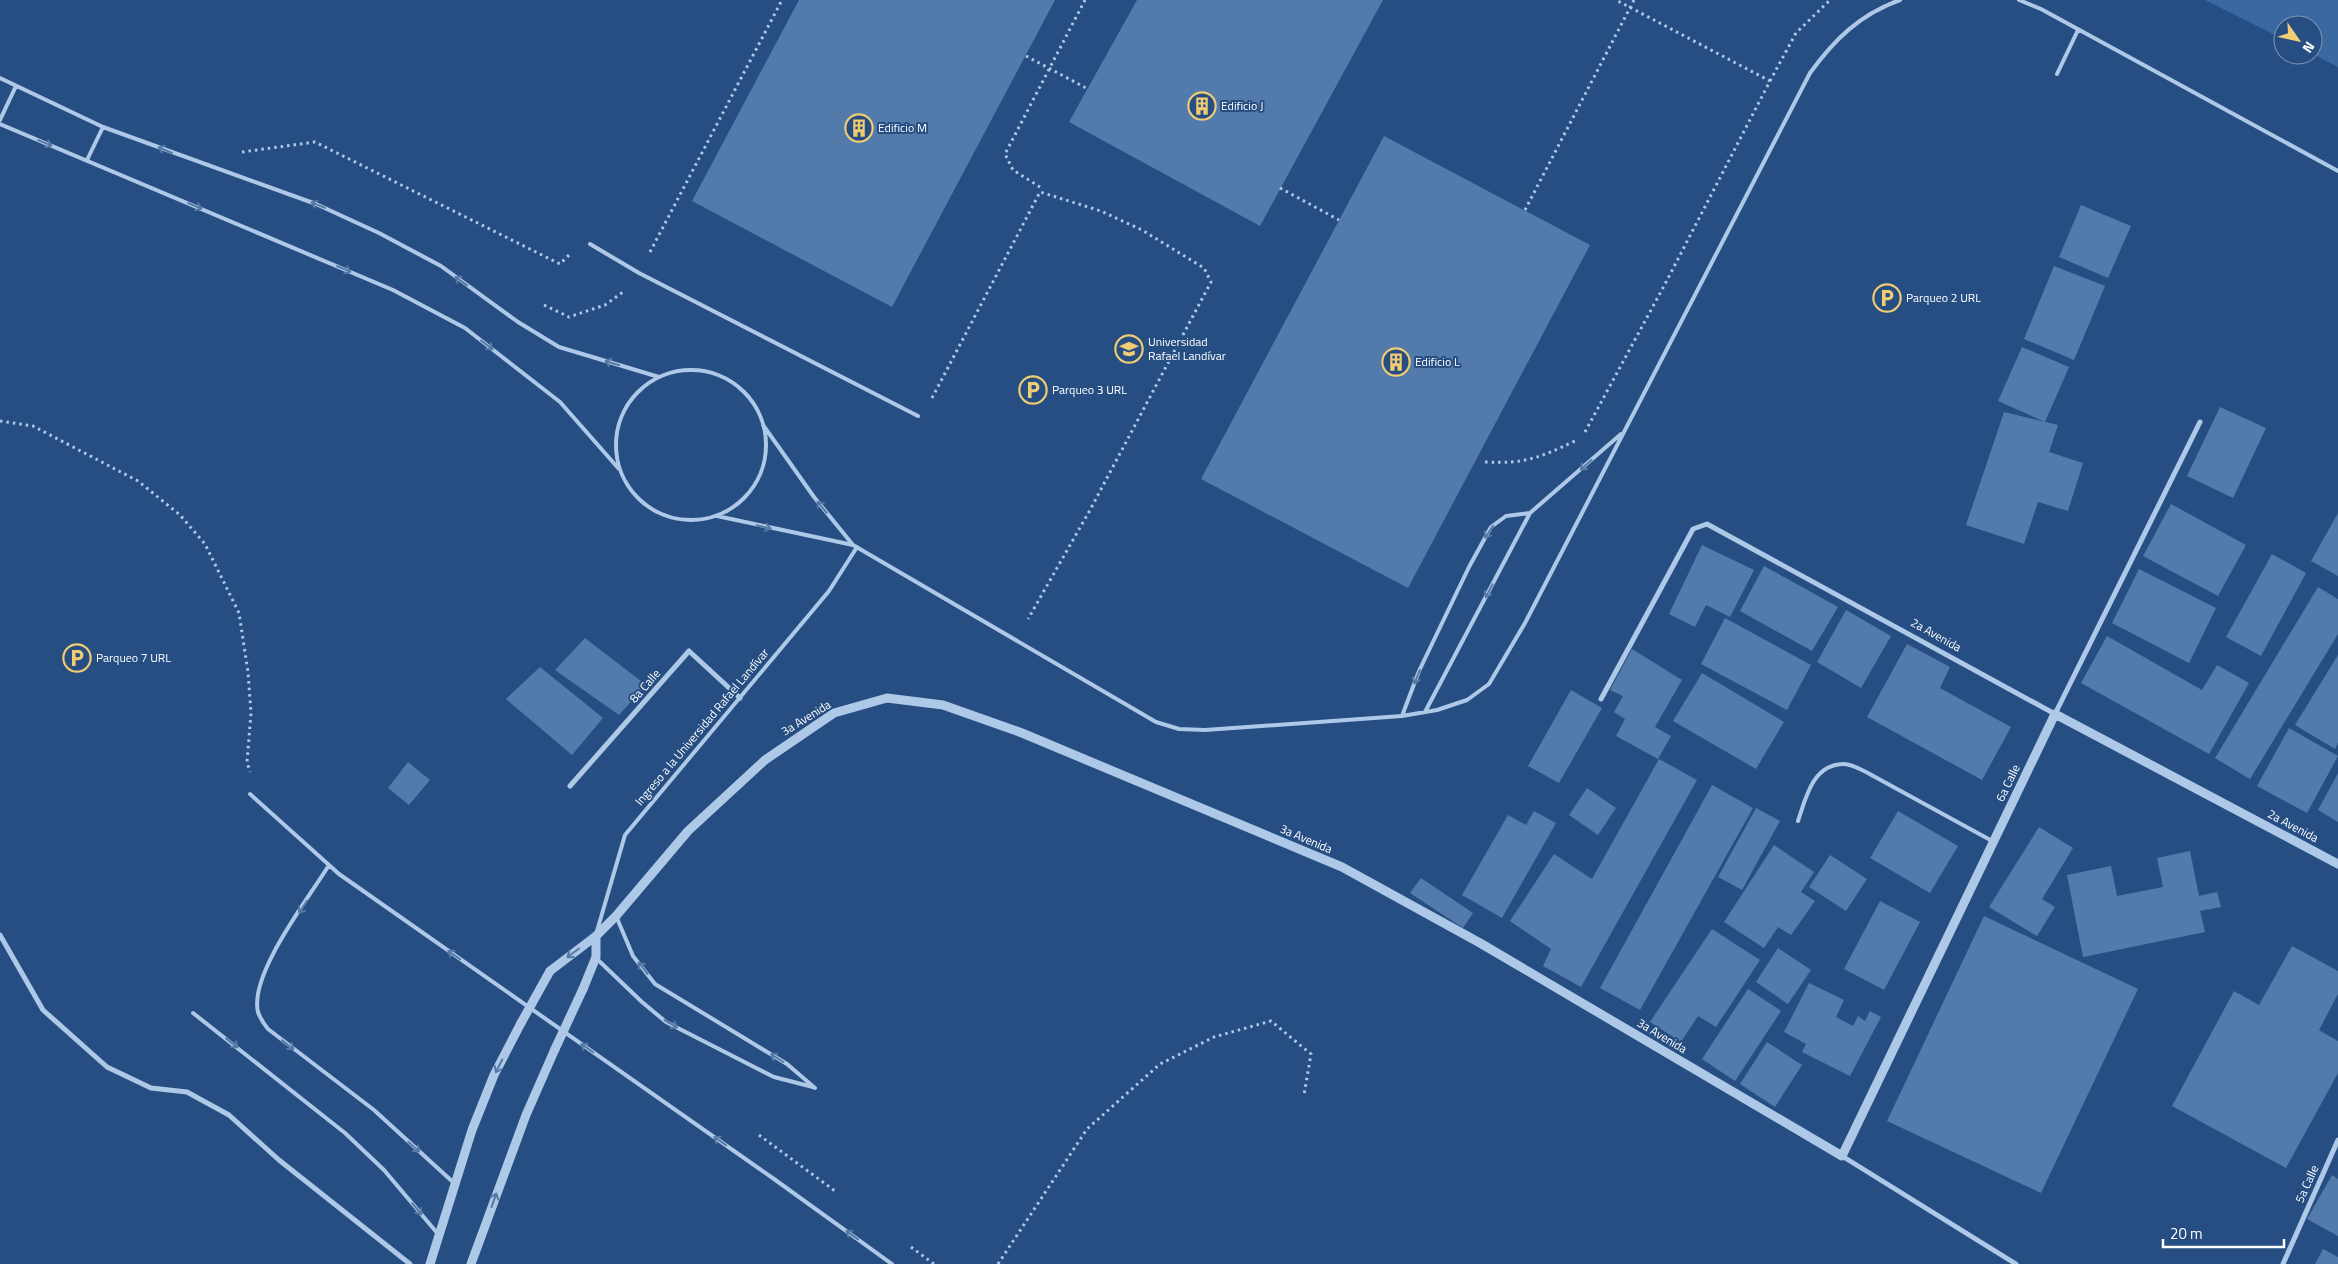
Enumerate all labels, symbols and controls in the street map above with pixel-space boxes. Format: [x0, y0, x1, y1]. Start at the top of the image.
north arrow [2273, 15, 2323, 65]
text: N [2298, 38, 2321, 57]
building icon: Edificio J [1187, 91, 1217, 121]
place label: Edificio J [1221, 96, 1263, 115]
building icon: Edificio M [844, 113, 874, 143]
place label: Edificio M [878, 118, 927, 137]
one-way arrow [37, 138, 52, 148]
one-way arrow [157, 145, 172, 154]
one-way arrow [310, 200, 325, 209]
one-way arrow [187, 203, 202, 212]
one-way arrow [336, 265, 351, 275]
one-way arrow [455, 275, 468, 286]
parking icon: Parqueo 2 URL [1872, 283, 1902, 313]
place label: Parqueo 2 URL [1906, 288, 1981, 307]
place label: Universidad Rafael Landívar [1148, 332, 1226, 365]
school or university icon: Universidad Rafael Landívar [1114, 334, 1144, 364]
one-way arrow [480, 340, 493, 351]
building icon: Edificio L [1381, 347, 1411, 377]
place label: Edificio L [1415, 352, 1460, 371]
one-way arrow [604, 358, 620, 368]
parking icon: Parqueo 3 URL [1018, 375, 1048, 405]
place label: Parqueo 3 URL [1052, 380, 1127, 399]
one-way arrow [1580, 459, 1593, 470]
one-way arrow [817, 501, 828, 514]
one-way arrow [756, 523, 772, 532]
one-way arrow [1484, 525, 1494, 539]
one-way arrow [1484, 584, 1494, 599]
street label: 2a Avenida [1907, 613, 1965, 656]
parking icon: Parqueo 7 URL [62, 643, 92, 673]
street label: Ingreso a la Universidad Rafael Landívar [630, 644, 773, 810]
place label: Parqueo 7 URL [96, 648, 171, 667]
street label: 8a Calle [624, 665, 665, 707]
one-way arrow [1412, 669, 1421, 685]
street label: 3a Avenida [777, 695, 834, 740]
street label: 6a Calle [1990, 761, 2025, 805]
street label: 2a Avenida [2264, 804, 2322, 847]
street label: 3a Avenida [1277, 819, 1335, 858]
one-way arrow [298, 899, 308, 913]
one-way arrow [567, 948, 580, 959]
one-way arrow [447, 950, 461, 960]
one-way arrow [637, 962, 648, 975]
street label: 3a Avenida [1634, 1013, 1691, 1058]
one-way arrow [663, 1020, 677, 1030]
one-way arrow [225, 1038, 238, 1049]
one-way arrow [281, 1039, 294, 1050]
one-way arrow [580, 1043, 594, 1053]
one-way arrow [770, 1052, 784, 1062]
one-way arrow [494, 1058, 503, 1073]
one-way arrow [713, 1136, 727, 1146]
one-way arrow [408, 1141, 421, 1153]
street label: 5a Calle [2290, 1162, 2323, 1206]
one-way arrow [490, 1193, 499, 1209]
one-way arrow [412, 1203, 423, 1216]
scale bar [2163, 1216, 2284, 1248]
text: 20 m [2170, 1222, 2203, 1245]
one-way arrow [846, 1230, 859, 1241]

